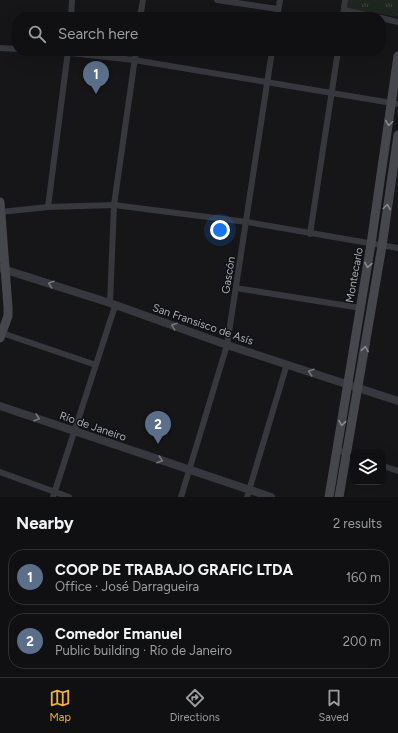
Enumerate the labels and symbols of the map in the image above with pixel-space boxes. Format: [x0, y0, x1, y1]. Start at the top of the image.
pin: 1 [83, 61, 109, 94]
one-way arrow [385, 120, 394, 126]
one-way arrow [382, 204, 391, 210]
your location [210, 220, 230, 240]
street label: Montecarlo [343, 246, 366, 304]
street label: Gascón [219, 256, 238, 295]
one-way arrow [364, 262, 373, 268]
one-way arrow [48, 280, 55, 289]
street label: San Fransisco de Asís [151, 301, 255, 348]
one-way arrow [171, 322, 178, 331]
one-way arrow [360, 346, 368, 352]
one-way arrow [307, 368, 314, 377]
street label: Río de Janeiro [58, 409, 128, 444]
pin: 2 [145, 411, 171, 444]
one-way arrow [33, 414, 40, 422]
one-way arrow [338, 420, 347, 426]
one-way arrow [156, 455, 163, 464]

